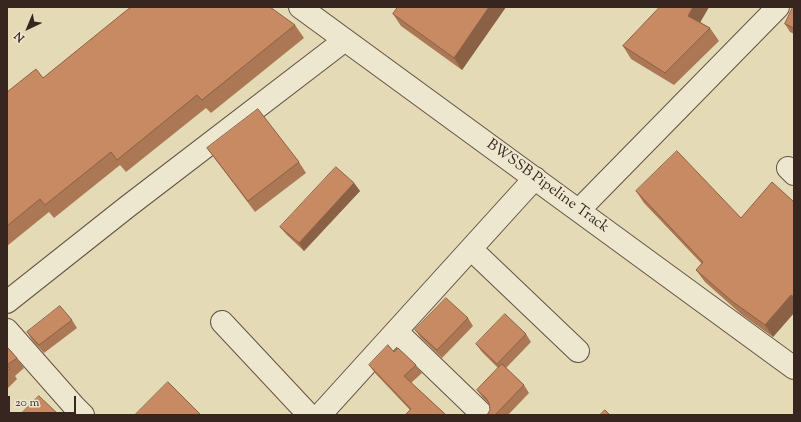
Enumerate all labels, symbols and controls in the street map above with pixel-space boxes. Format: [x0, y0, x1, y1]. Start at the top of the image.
north arrow [8, 8, 48, 48]
text: N [11, 28, 28, 45]
street label: BWSSB Pipeline Track [482, 136, 612, 238]
scale bar [10, 388, 78, 414]
text: 20 m [15, 394, 39, 412]

